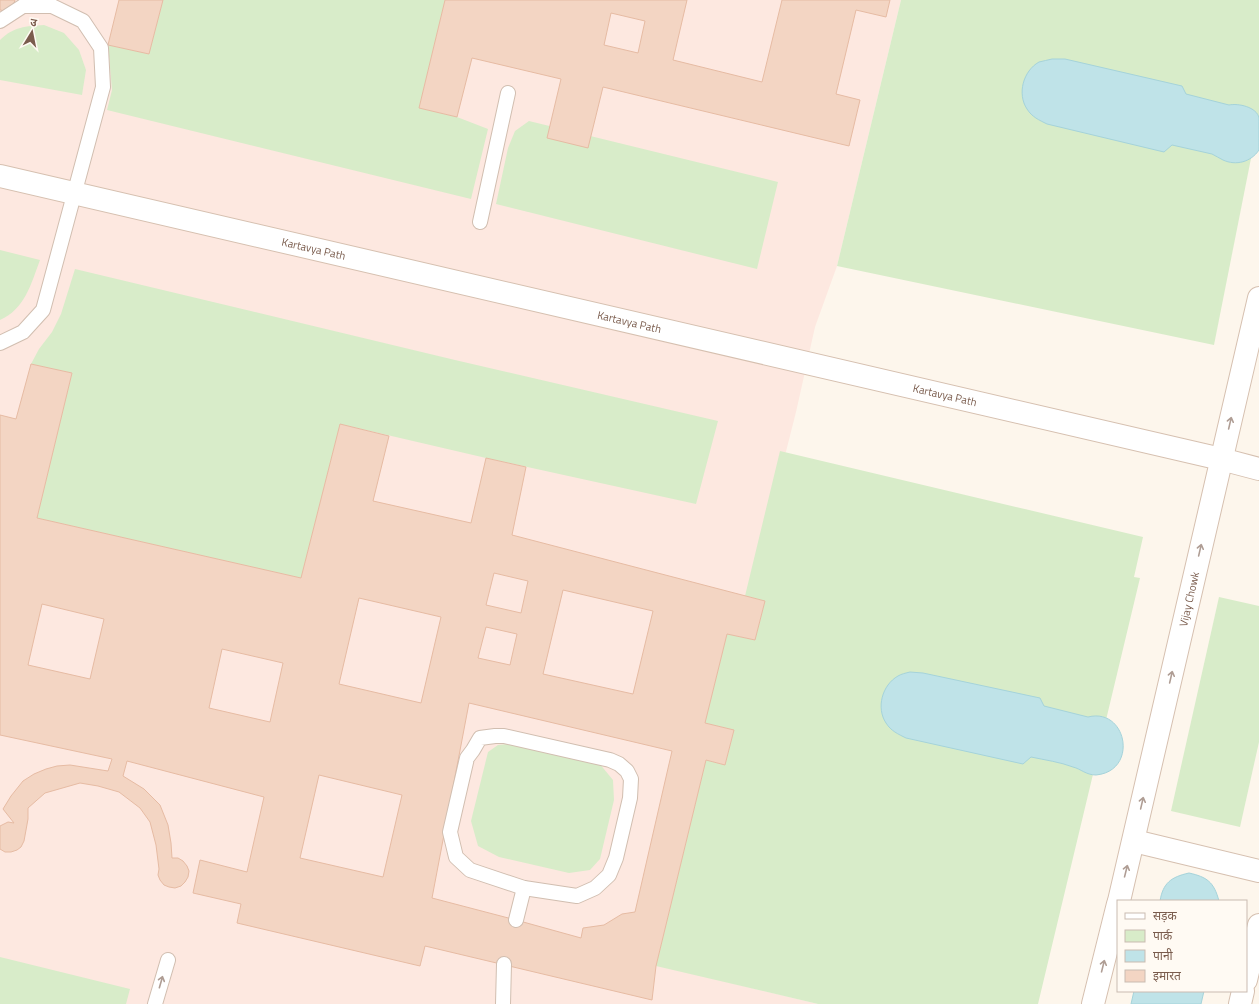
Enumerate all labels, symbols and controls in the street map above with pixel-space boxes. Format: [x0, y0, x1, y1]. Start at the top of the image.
north arrow [12, 12, 52, 52]
text: उ [29, 14, 39, 31]
street label: Kartavya Path [280, 234, 347, 264]
street label: Kartavya Path [596, 307, 663, 337]
street label: Kartavya Path [911, 380, 979, 410]
one-way arrow [1226, 417, 1234, 430]
one-way arrow [1197, 544, 1204, 557]
street label: Vijay Chowk [1175, 569, 1203, 628]
one-way arrow [1167, 670, 1175, 683]
one-way arrow [1139, 797, 1147, 810]
one-way arrow [1123, 865, 1130, 878]
legend [1117, 900, 1247, 992]
text: सड़क [1153, 906, 1178, 925]
text: पार्क [1153, 926, 1173, 945]
text: पानी [1153, 946, 1174, 965]
one-way arrow [1099, 960, 1107, 973]
text: इमारत [1153, 966, 1182, 985]
one-way arrow [158, 976, 165, 989]

